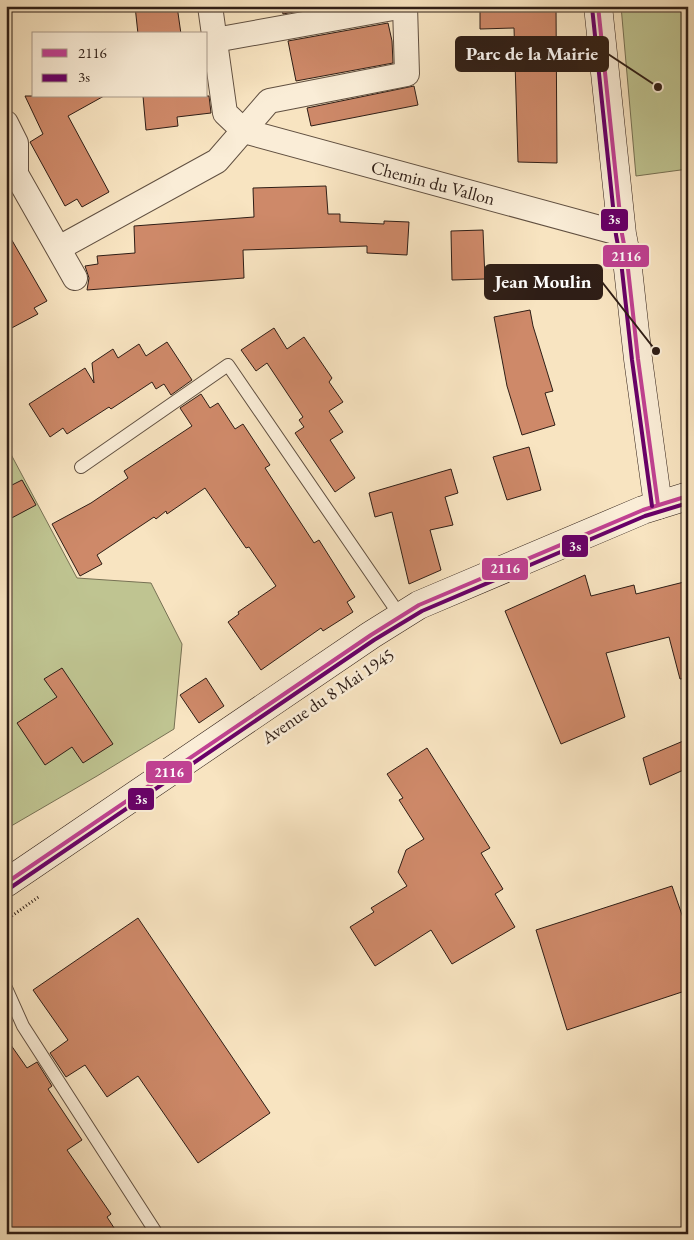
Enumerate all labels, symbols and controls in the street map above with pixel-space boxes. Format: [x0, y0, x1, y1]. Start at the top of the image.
legend [32, 32, 208, 98]
callout: Parc de la Mairie [456, 37, 608, 71]
text: Parc de la Mairie [466, 41, 598, 66]
text: 2116 [78, 43, 107, 62]
text: 3s [78, 67, 90, 86]
street label: Chemin du Vallon [369, 155, 498, 210]
line badge: 3s [600, 208, 629, 232]
text: 3s [608, 210, 620, 228]
line badge: 2116 [602, 244, 650, 268]
text: 2116 [611, 247, 641, 265]
callout: Jean Moulin [485, 265, 602, 299]
text: Jean Moulin [492, 269, 592, 294]
line badge: 3s [561, 534, 589, 558]
text: 3s [569, 537, 581, 555]
line badge: 2116 [481, 557, 529, 581]
text: 2116 [490, 559, 520, 577]
street label: Avenue du 8 Mai 1945 [256, 643, 399, 749]
line badge: 2116 [145, 760, 193, 784]
text: 2116 [154, 763, 184, 781]
line badge: 3s [127, 787, 155, 811]
text: 3s [135, 790, 147, 808]

